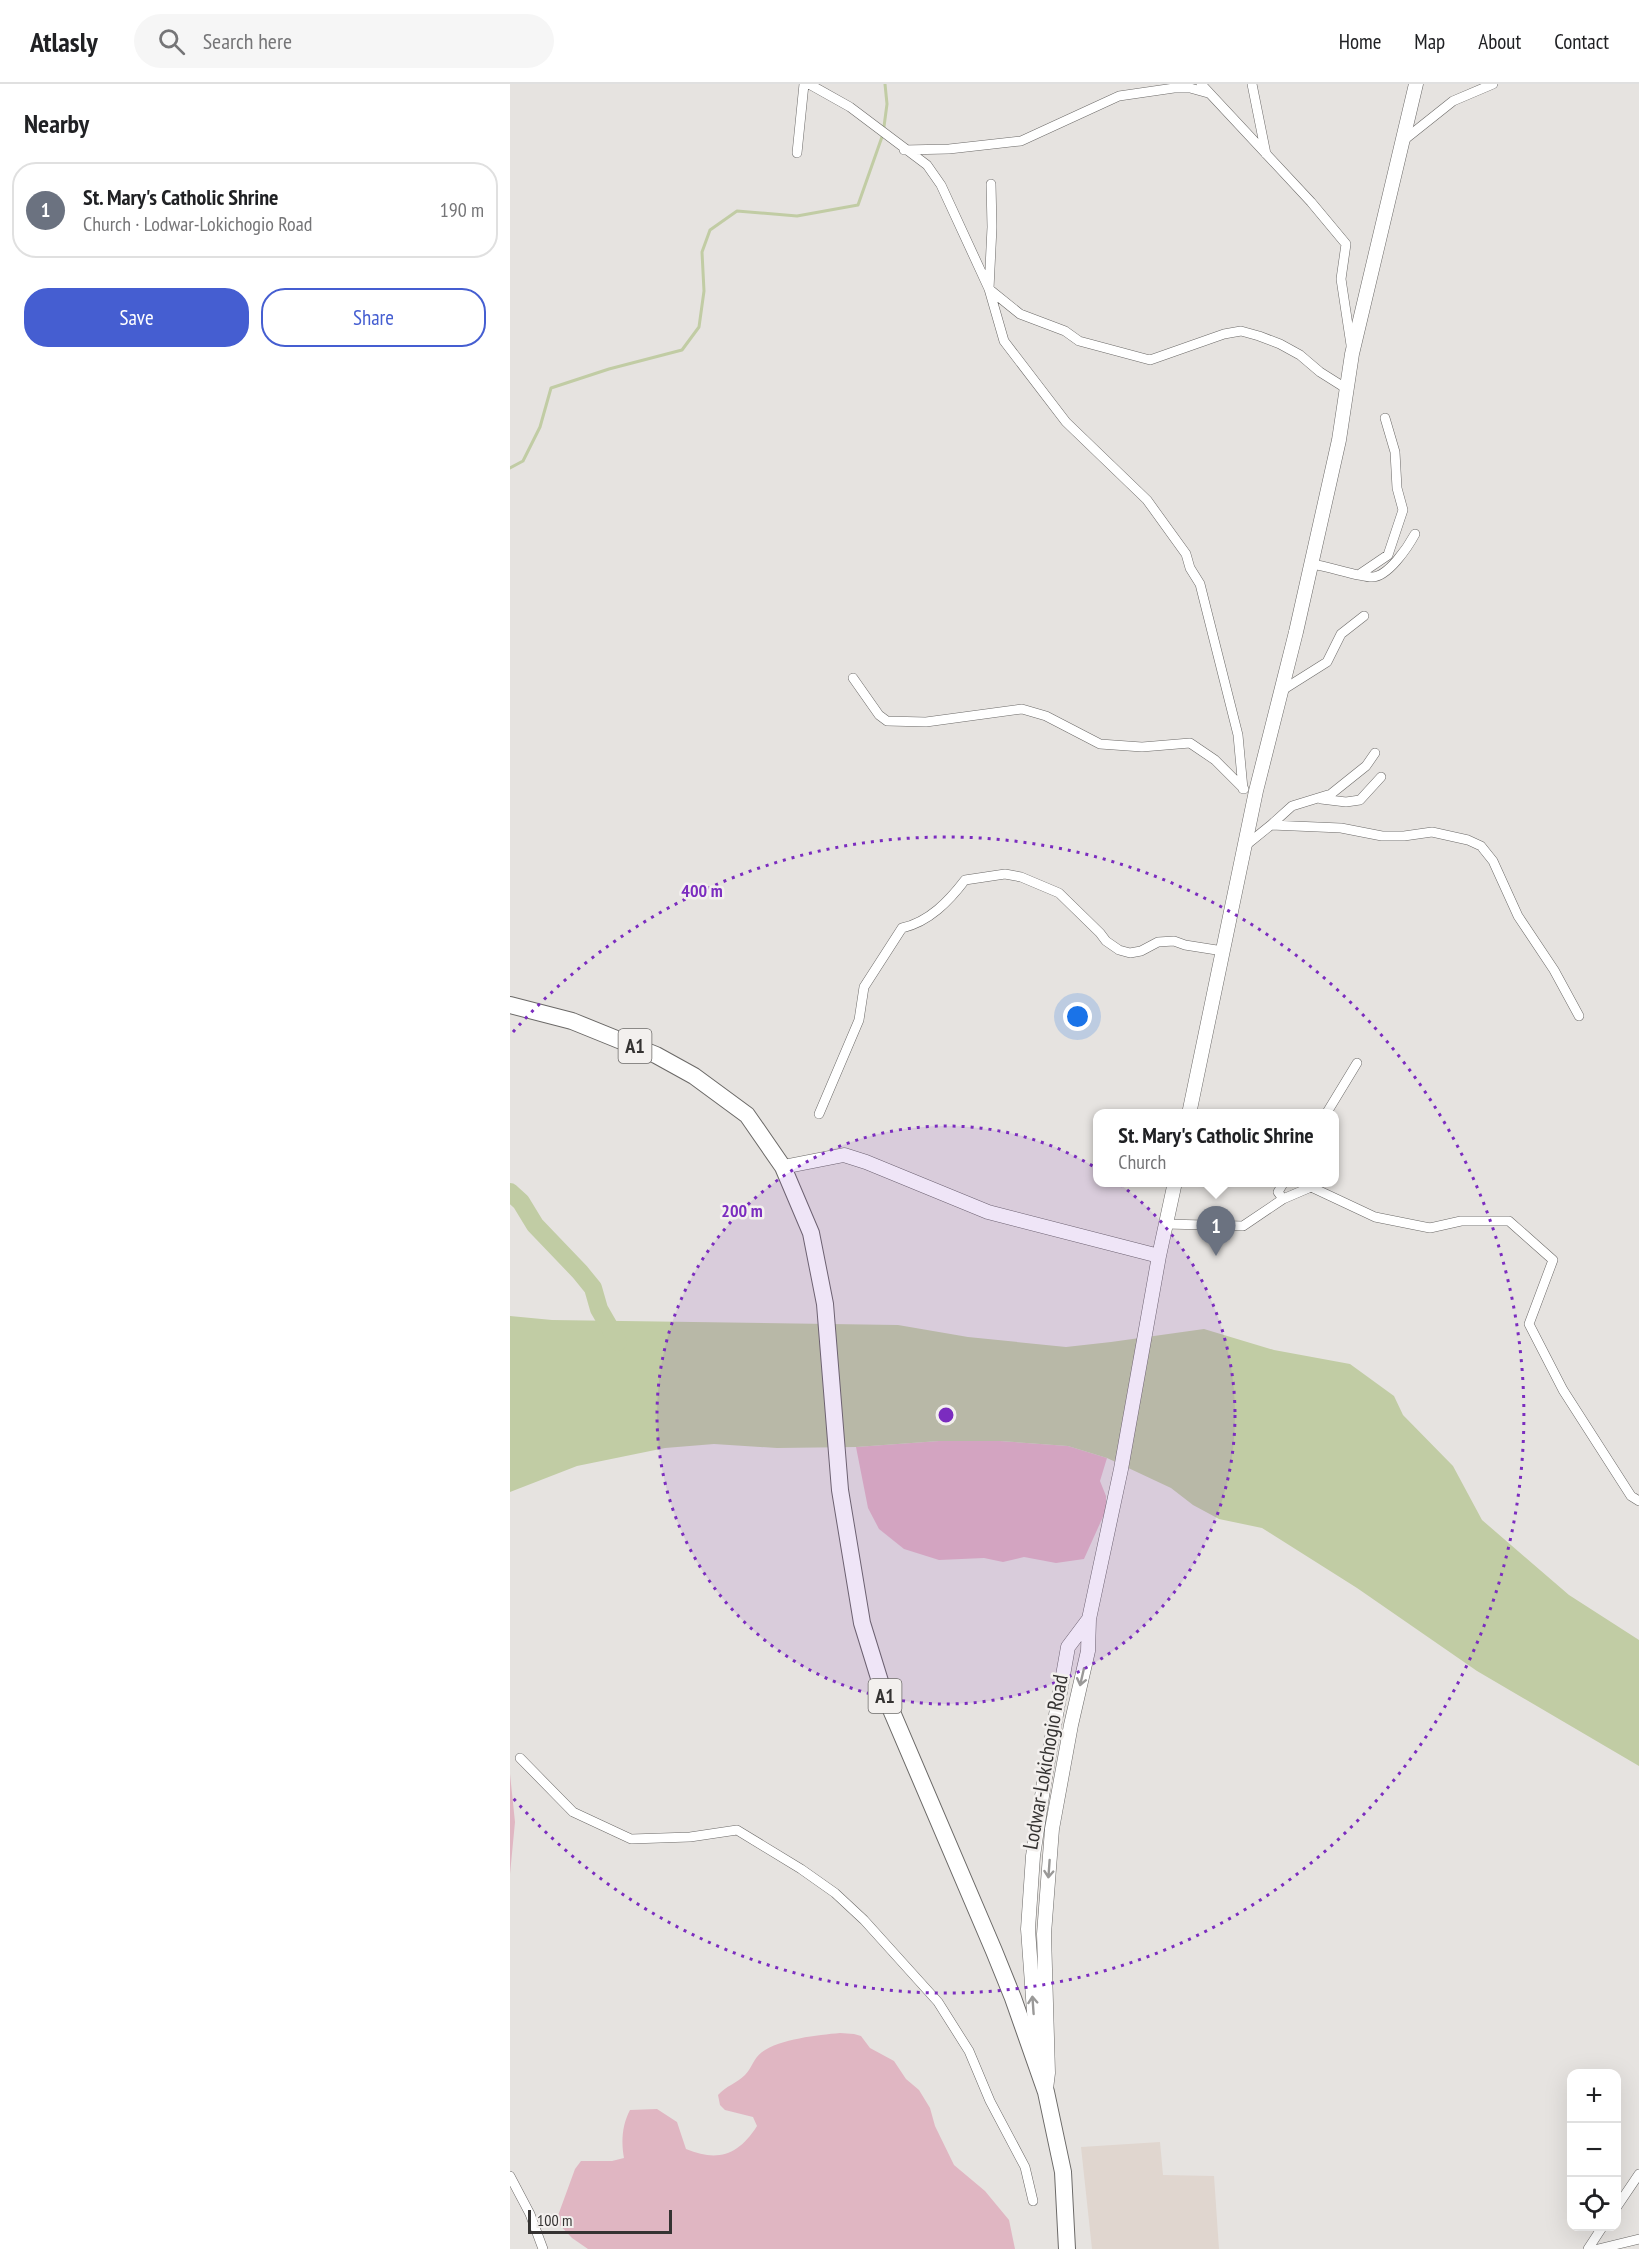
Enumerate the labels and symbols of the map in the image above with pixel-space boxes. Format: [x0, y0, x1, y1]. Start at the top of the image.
text: 400 m [681, 879, 723, 902]
your location [1063, 1002, 1092, 1031]
road number: A1 [618, 1029, 652, 1063]
text: 200 m [721, 1199, 763, 1222]
pin: 1 [1196, 1206, 1236, 1256]
centre of rings [936, 1405, 956, 1425]
one-way arrow [1076, 1667, 1088, 1686]
street label: Lodwar-Lokichogio Road [1016, 1673, 1074, 1851]
road number: A1 [868, 1679, 902, 1713]
one-way arrow [1043, 1858, 1054, 1878]
one-way arrow [1028, 1995, 1039, 2015]
scale bar [528, 2207, 672, 2234]

